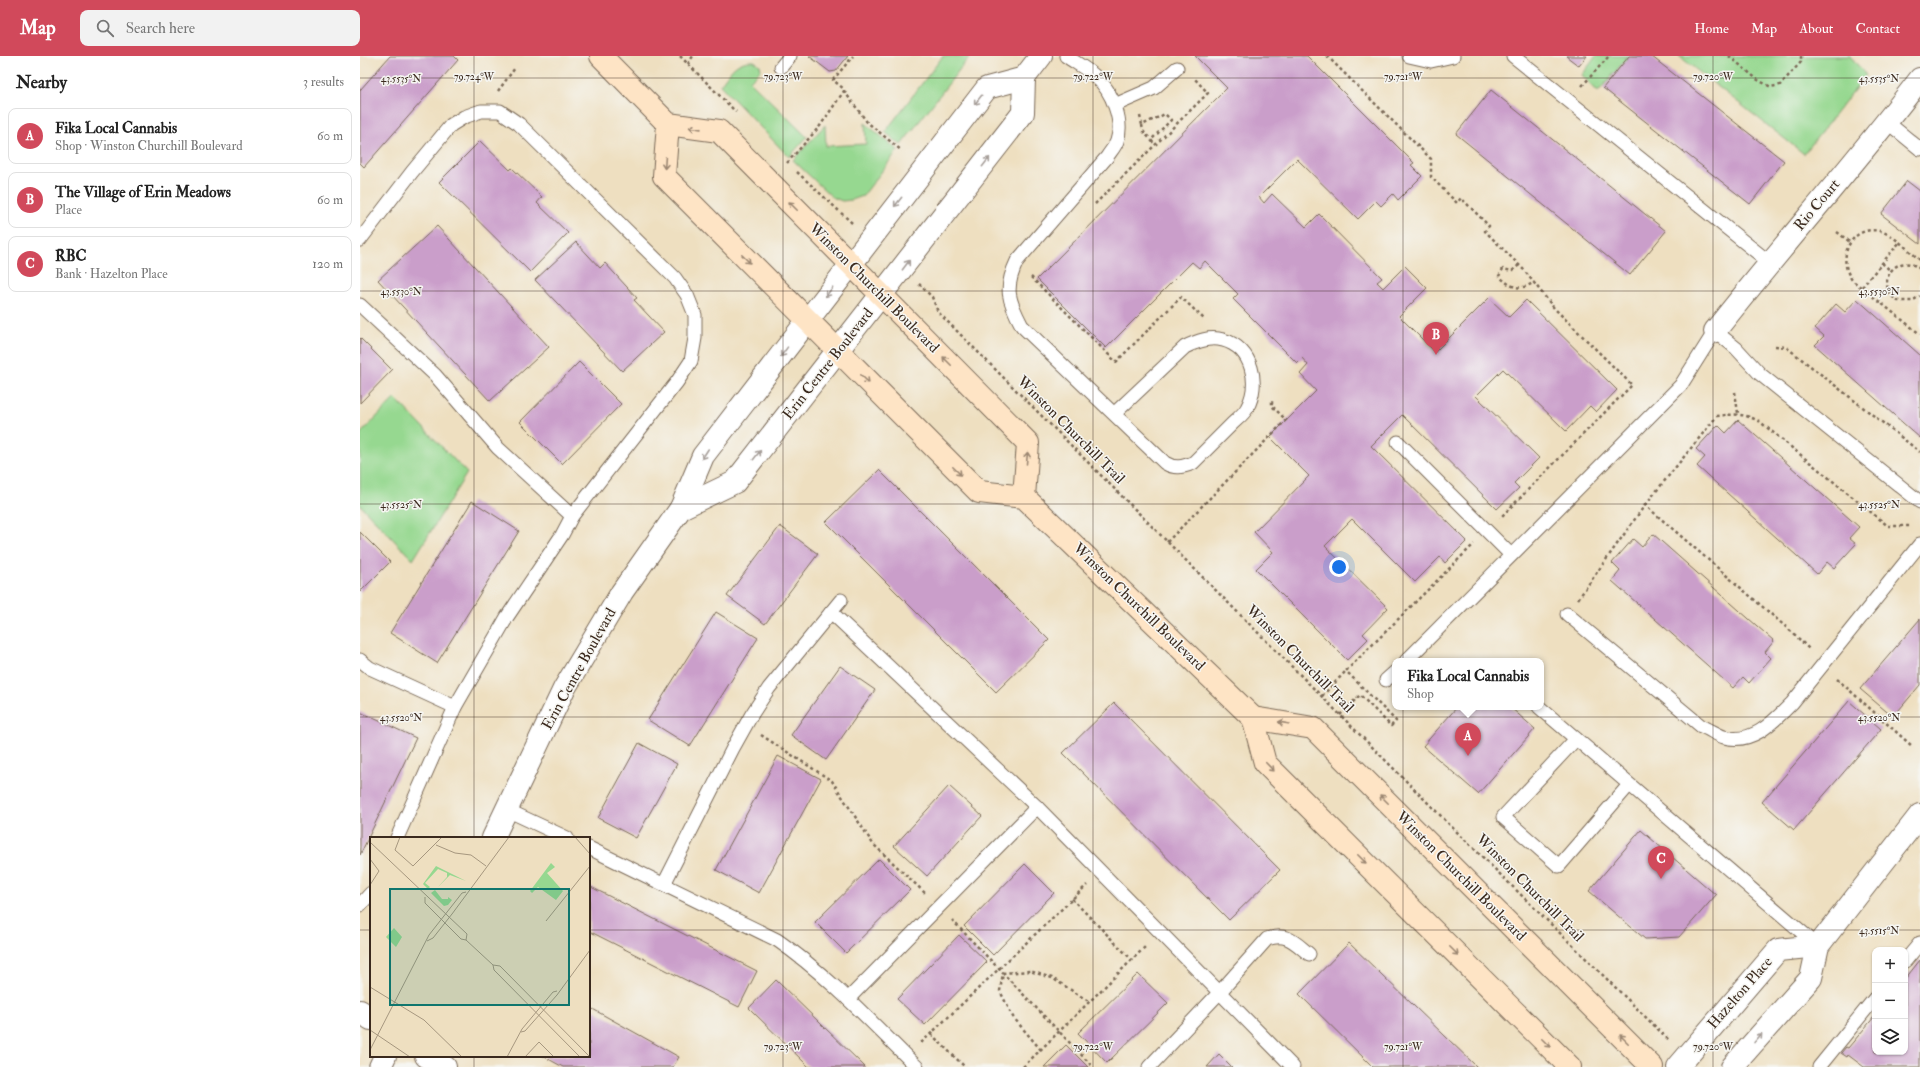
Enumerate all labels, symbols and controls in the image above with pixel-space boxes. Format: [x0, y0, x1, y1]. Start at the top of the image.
search box [80, 10, 360, 46]
text: Map [20, 16, 56, 40]
icon: search [94, 17, 116, 39]
text: Search here [126, 19, 195, 38]
text: Home [1694, 20, 1729, 37]
text: Map [1751, 20, 1777, 37]
text: About [1799, 20, 1833, 37]
text: Contact [1855, 20, 1900, 37]
text: 79.724°W [454, 71, 495, 83]
text: 79.723°W [764, 71, 803, 83]
text: 79.722°W [1073, 71, 1114, 83]
text: 79.721°W [1384, 71, 1423, 83]
text: 79.720°W [1693, 71, 1734, 83]
text: Nearby [16, 72, 67, 93]
text: 43.5535°N [381, 73, 421, 85]
text: 43.5535°N [1859, 73, 1899, 85]
text: 3 results [303, 74, 344, 90]
one-way arrow [974, 94, 983, 105]
text: Fika Local Cannabis [55, 119, 177, 138]
one-way arrow [689, 124, 702, 132]
text: A [26, 128, 34, 144]
text: 60 m [317, 128, 343, 144]
text: Shop · Winston Churchill Boulevard [55, 138, 243, 154]
one-way arrow [662, 156, 669, 169]
one-way arrow [982, 156, 990, 167]
street label: Rio Court [1790, 175, 1844, 235]
text: The Village of Erin Meadows [55, 183, 231, 202]
text: B [26, 192, 34, 208]
text: 60 m [317, 192, 343, 208]
one-way arrow [894, 197, 902, 208]
one-way arrow [788, 201, 798, 211]
text: Place [55, 202, 82, 218]
street label: Winston Churchill Boulevard [804, 218, 943, 357]
text: RBC [55, 247, 87, 266]
one-way arrow [741, 254, 751, 264]
text: C [25, 256, 35, 272]
text: 120 m [312, 256, 343, 272]
one-way arrow [902, 259, 911, 270]
text: Bank · Hazelton Place [55, 266, 168, 282]
text: 43.5530°N [380, 286, 422, 298]
text: 43.5530°N [1858, 286, 1900, 298]
one-way arrow [825, 287, 833, 298]
street label: Erin Centre Boulevard [779, 304, 878, 424]
pin: B [1423, 322, 1449, 355]
one-way arrow [780, 346, 788, 357]
one-way arrow [942, 356, 952, 366]
street label: Winston Churchill Trail [1012, 371, 1129, 488]
one-way arrow [860, 374, 870, 384]
one-way arrow [700, 449, 709, 460]
one-way arrow [752, 449, 761, 460]
one-way arrow [1023, 452, 1030, 465]
one-way arrow [953, 466, 962, 476]
text: 43.5525°N [380, 499, 422, 511]
text: 43.5525°N [1858, 499, 1900, 511]
street label: Winston Churchill Boulevard [1068, 538, 1209, 675]
your location [1329, 557, 1349, 577]
street label: Winston Churchill Trail [1241, 600, 1358, 717]
street label: Erin Centre Boulevard [538, 604, 621, 733]
popup [1392, 658, 1544, 710]
text: Fika Local Cannabis [1407, 667, 1529, 686]
text: Shop [1407, 686, 1434, 702]
text: 43.5520°N [380, 712, 422, 724]
text: 43.5520°N [1858, 712, 1900, 724]
one-way arrow [1278, 719, 1291, 727]
pin: A [1455, 723, 1481, 756]
one-way arrow [1265, 762, 1275, 772]
one-way arrow [1379, 794, 1389, 804]
street label: Winston Churchill Boulevard [1391, 806, 1530, 945]
street label: Winston Churchill Trail [1471, 829, 1588, 946]
inset map [370, 837, 590, 1057]
pin: C [1648, 846, 1674, 879]
one-way arrow [1357, 854, 1367, 864]
text: 43.5515°N [1859, 925, 1899, 937]
one-way arrow [1449, 946, 1459, 956]
map controls [1872, 947, 1908, 1055]
button: + [1872, 947, 1908, 983]
street label: Hazelton Place [1703, 953, 1777, 1033]
button: − [1872, 983, 1908, 1019]
button: layers [1872, 1019, 1908, 1055]
one-way arrow [1754, 1032, 1763, 1043]
one-way arrow [1619, 1035, 1629, 1044]
one-way arrow [1541, 1038, 1551, 1048]
text: 79.723°W [764, 1041, 803, 1053]
text: 79.722°W [1073, 1041, 1114, 1053]
text: 79.721°W [1384, 1041, 1423, 1053]
text: 79.720°W [1693, 1041, 1734, 1053]

